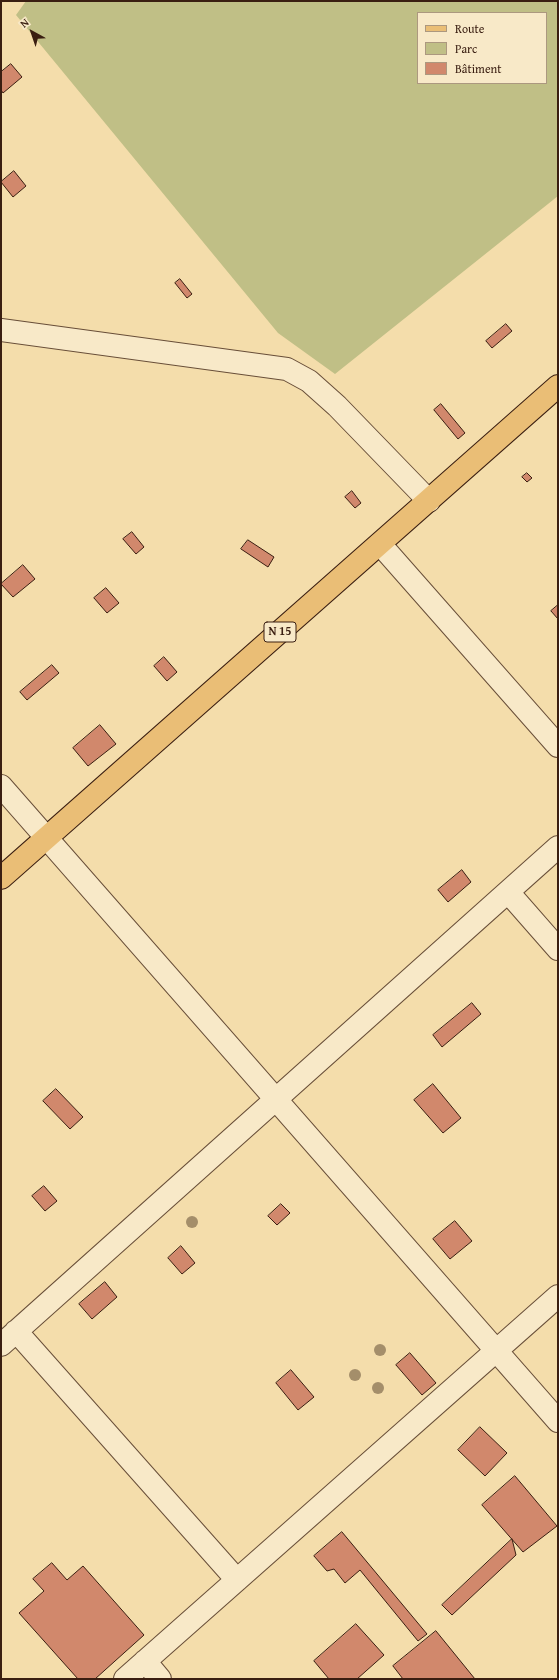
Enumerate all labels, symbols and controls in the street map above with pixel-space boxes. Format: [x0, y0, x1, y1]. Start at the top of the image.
north arrow [12, 12, 52, 52]
legend [417, 12, 547, 84]
text: N [16, 14, 32, 31]
text: Route [455, 20, 484, 37]
text: Parc [455, 40, 477, 57]
text: Bâtiment [455, 60, 502, 77]
road number: N 15 [264, 622, 296, 642]

